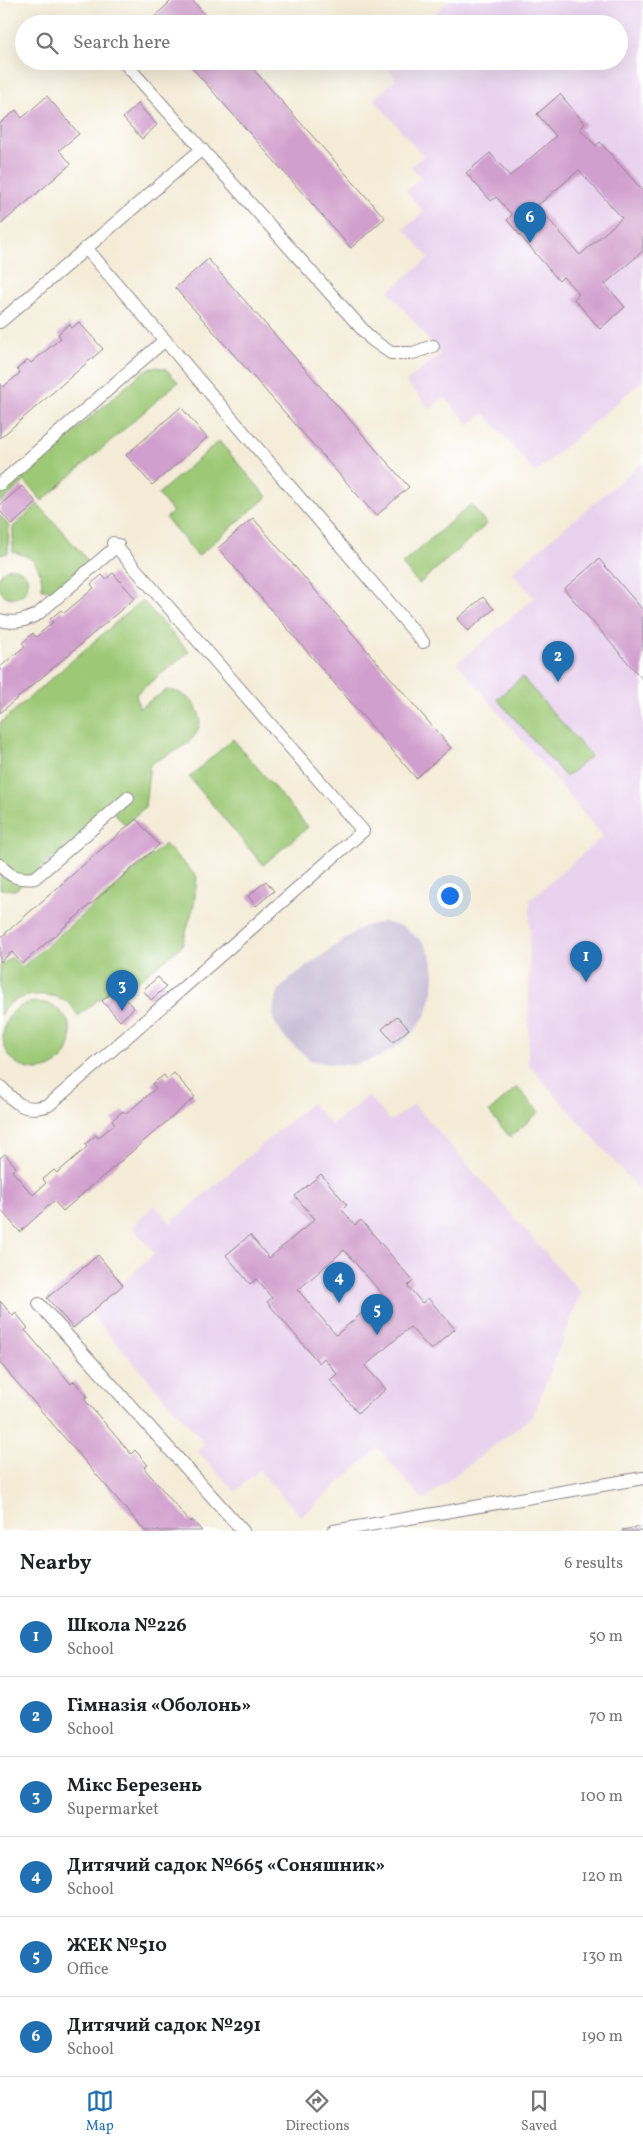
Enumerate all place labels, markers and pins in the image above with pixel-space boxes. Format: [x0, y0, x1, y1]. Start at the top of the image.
pin: 6 [514, 202, 546, 243]
pin: 2 [542, 641, 574, 682]
pin: 1 [570, 941, 602, 982]
pin: 3 [106, 970, 138, 1011]
pin: 4 [323, 1262, 355, 1303]
pin: 5 [361, 1294, 393, 1335]

